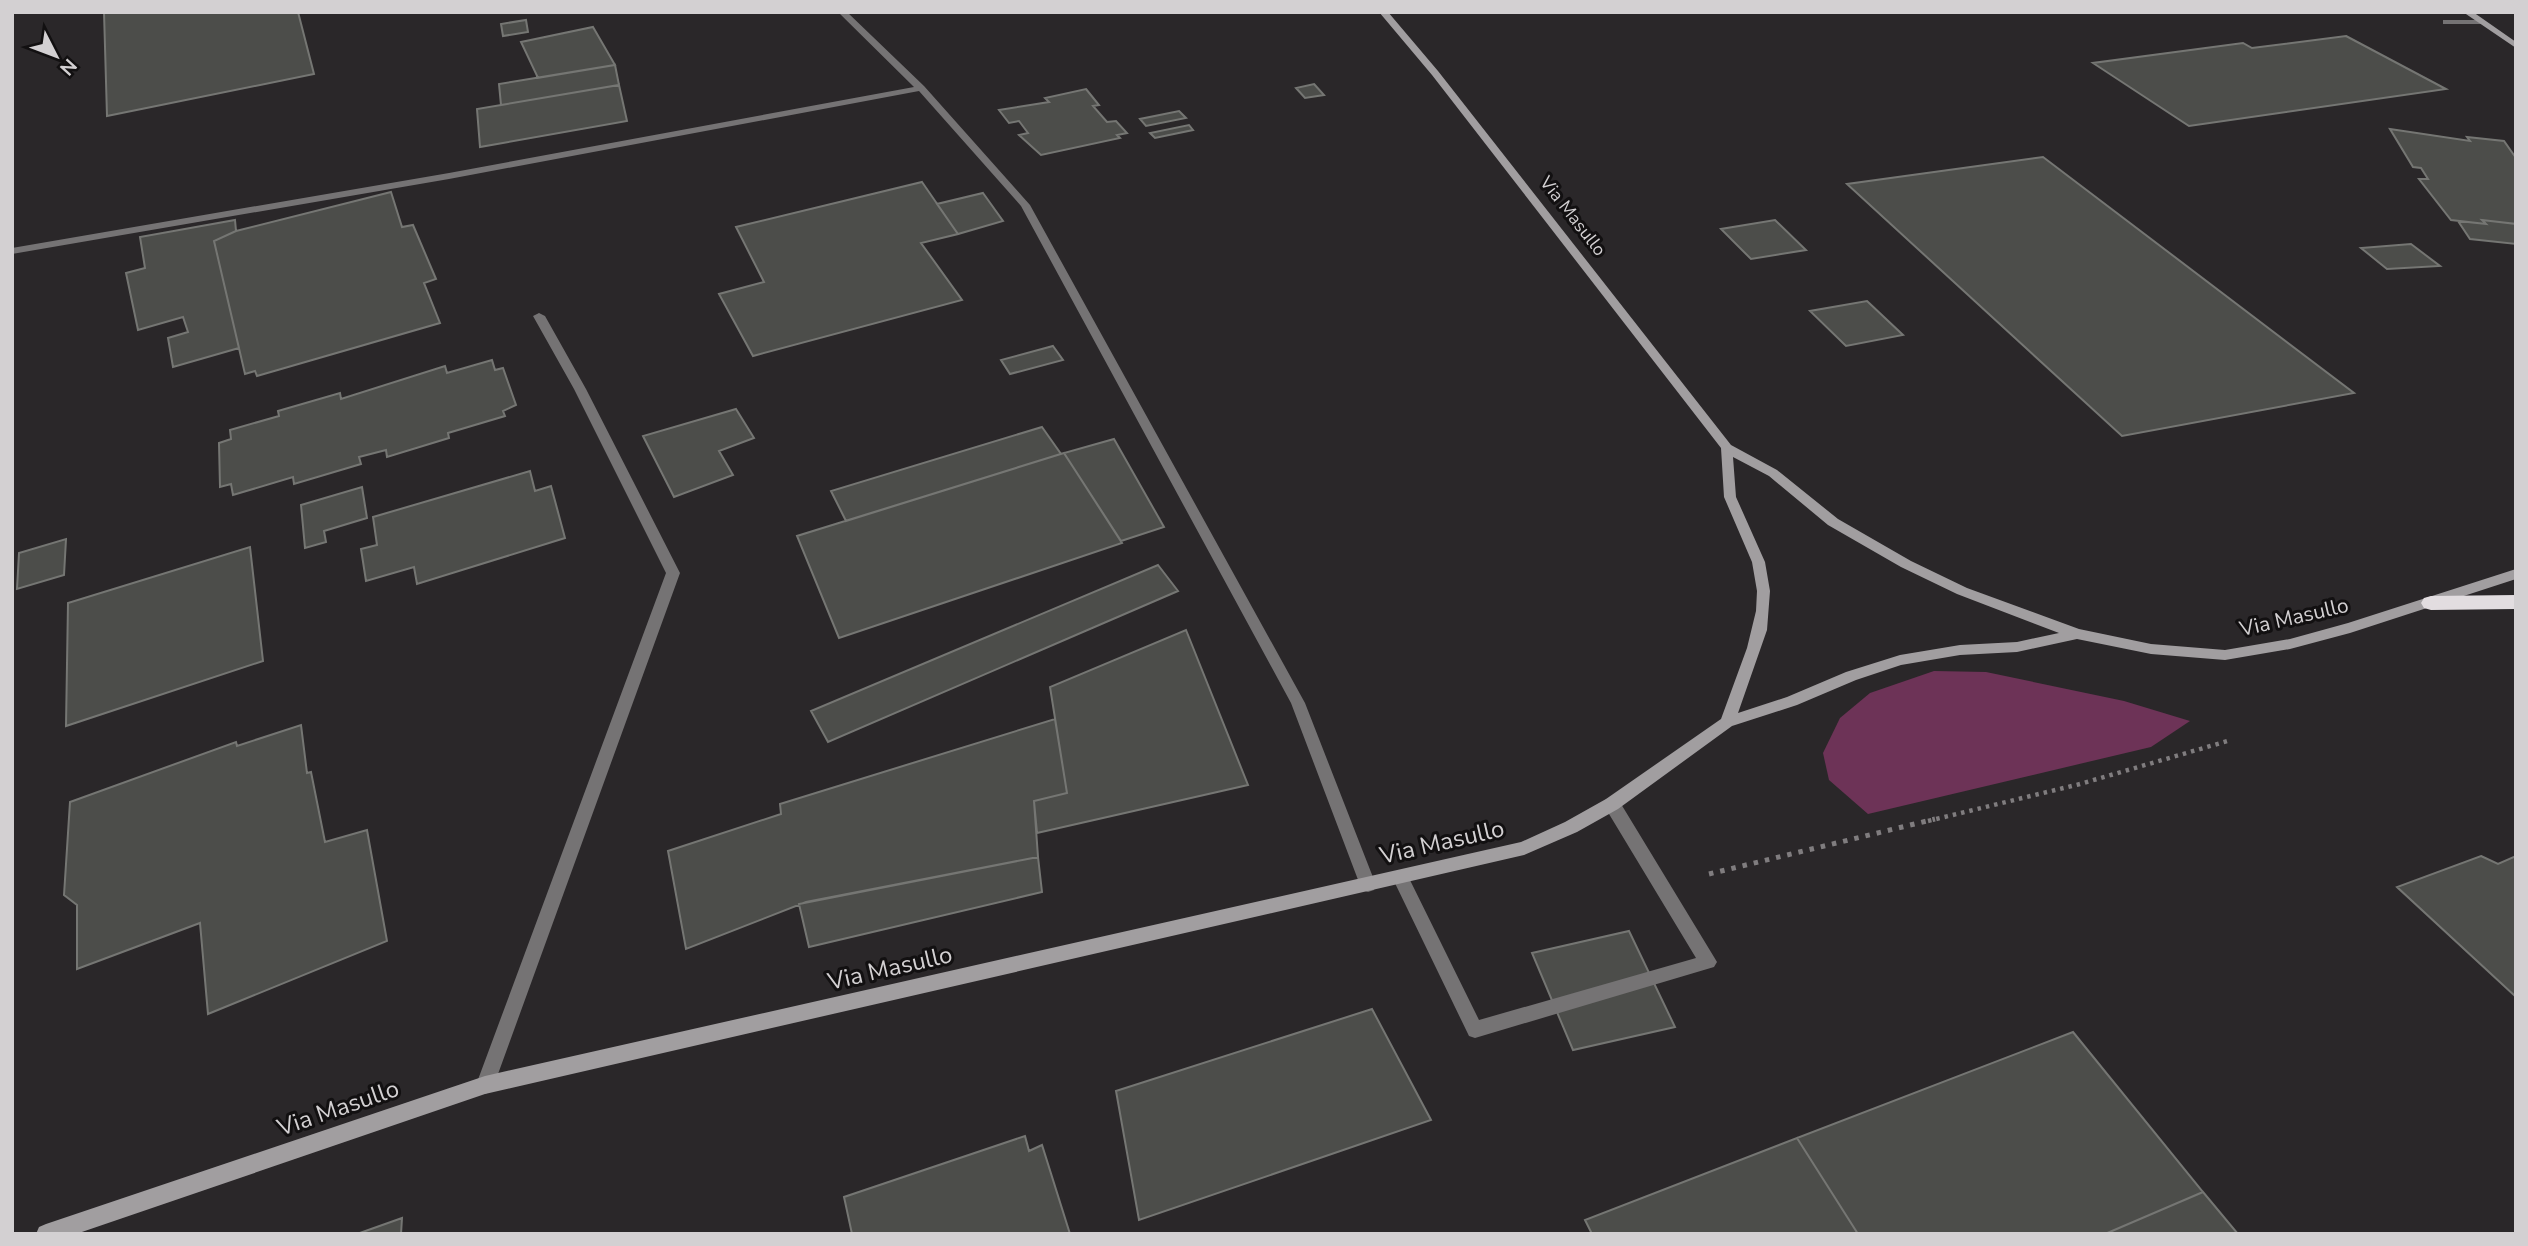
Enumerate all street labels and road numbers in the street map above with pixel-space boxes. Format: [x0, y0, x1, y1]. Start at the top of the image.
street label: Via Masullo [1534, 170, 1612, 261]
street label: Via Masullo [2236, 591, 2351, 643]
street label: Via Masullo [1376, 812, 1507, 872]
street label: Via Masullo [824, 938, 955, 998]
street label: Via Masullo [272, 1072, 403, 1144]

